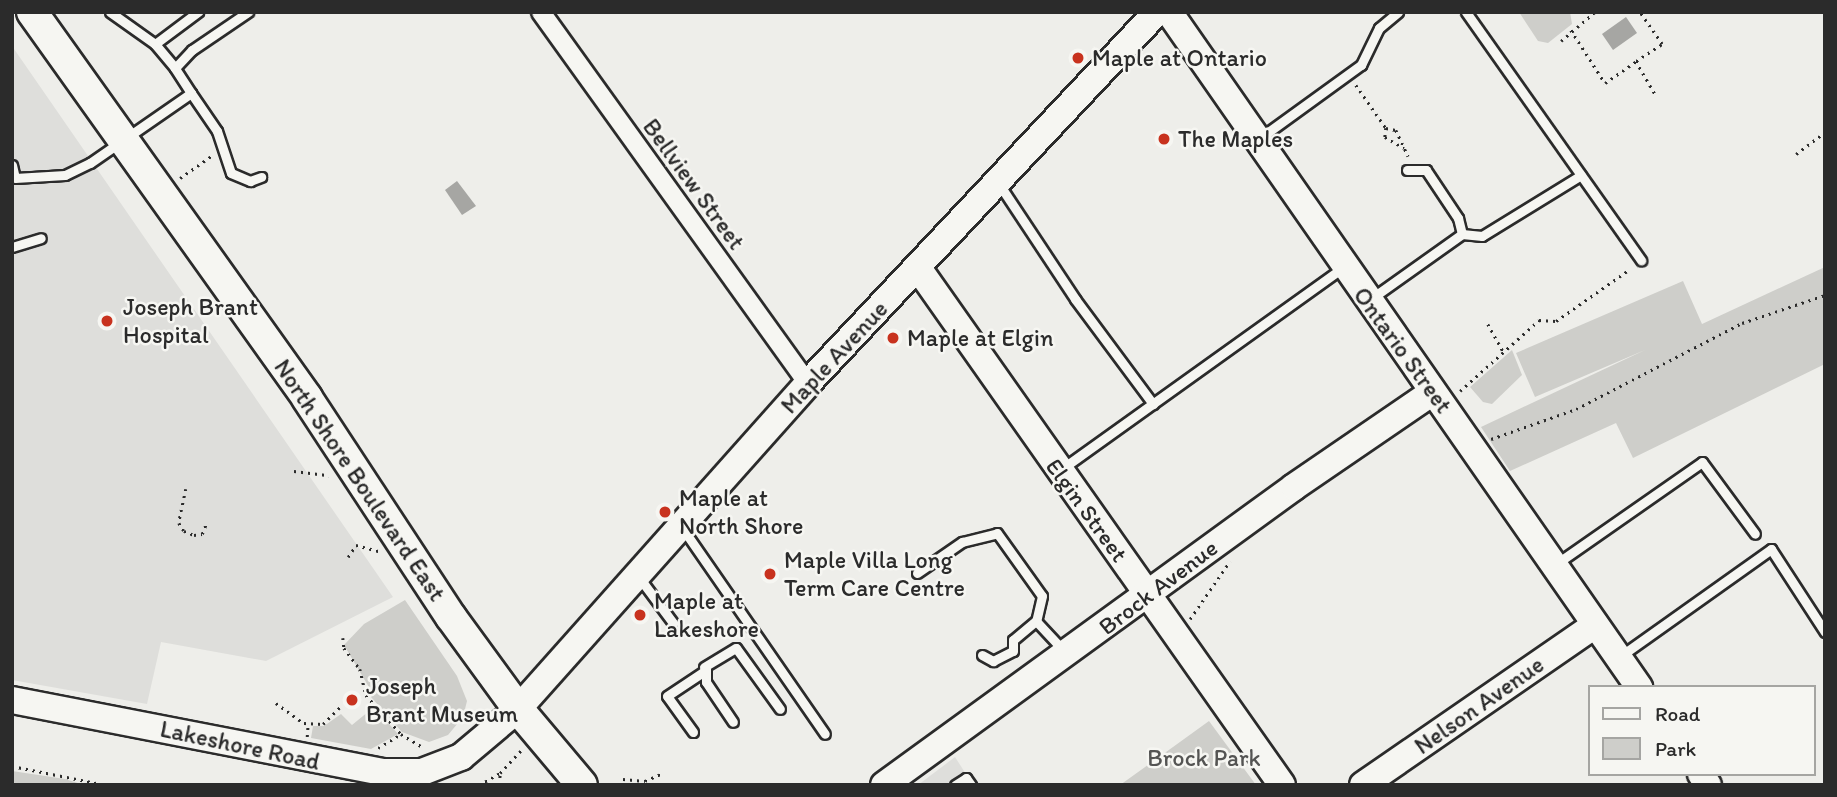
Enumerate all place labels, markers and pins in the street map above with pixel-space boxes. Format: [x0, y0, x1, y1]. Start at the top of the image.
place label: Maple at Ontario [1092, 44, 1267, 72]
marker: Maple at Ontario [1070, 50, 1086, 66]
place label: The Maples [1178, 125, 1294, 153]
marker: The Maples [1156, 131, 1172, 147]
place label: Joseph Brant Hospital [123, 293, 258, 349]
marker: Joseph Brant Hospital [97, 311, 117, 331]
place label: Maple at Elgin [907, 324, 1053, 352]
marker: Maple at Elgin [885, 330, 901, 346]
place label: Maple at North Shore [679, 484, 803, 540]
marker: Maple at North Shore [657, 504, 673, 520]
place label: Maple Villa Long Term Care Centre [784, 546, 965, 602]
marker: Maple Villa Long Term Care Centre [762, 566, 778, 582]
place label: Maple at Lakeshore [654, 587, 759, 643]
marker: Maple at Lakeshore [632, 607, 648, 623]
place label: Joseph Brant Museum [366, 672, 518, 728]
marker: Joseph Brant Museum [344, 692, 360, 708]

